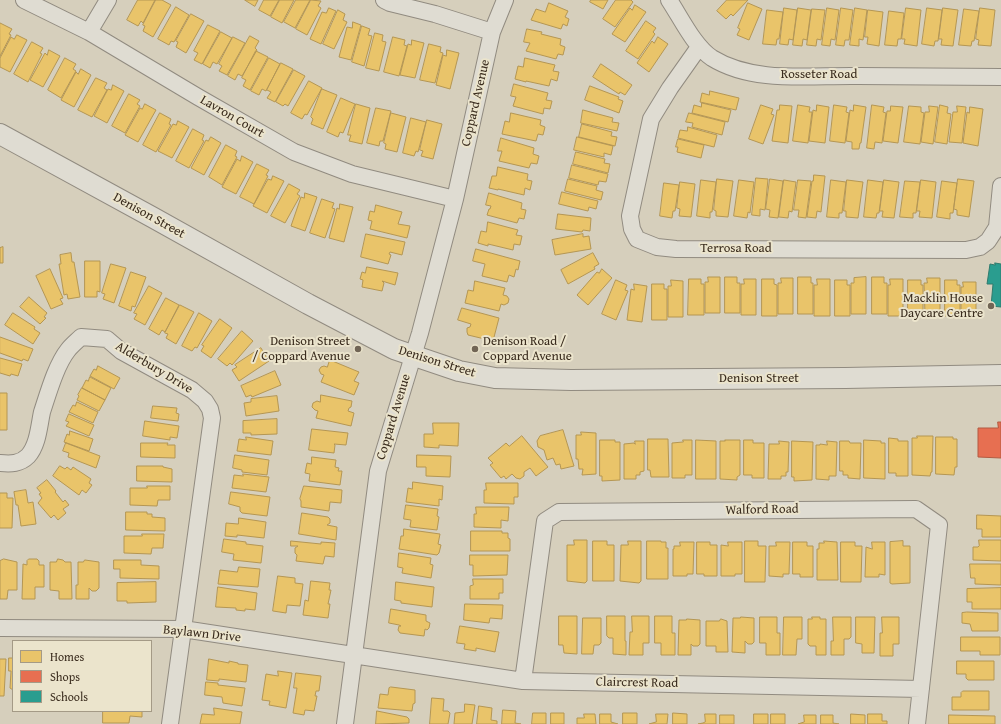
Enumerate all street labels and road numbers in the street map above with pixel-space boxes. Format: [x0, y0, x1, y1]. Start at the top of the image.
street label: Coppard Avenue [458, 58, 494, 148]
street label: Rosseter Road [781, 67, 857, 83]
street label: Lavron Court [197, 92, 267, 142]
street label: Denison Street [110, 190, 188, 242]
street label: Terrosa Road [700, 241, 772, 257]
street label: Alderbury Drive [112, 339, 196, 397]
street label: Denison Street [397, 343, 477, 381]
street label: Denison Street [719, 371, 799, 387]
street label: Coppard Avenue [374, 372, 414, 462]
street label: Walford Road [725, 502, 799, 518]
street label: Baylawn Drive [162, 622, 242, 646]
street label: Claircrest Road [596, 674, 678, 692]

